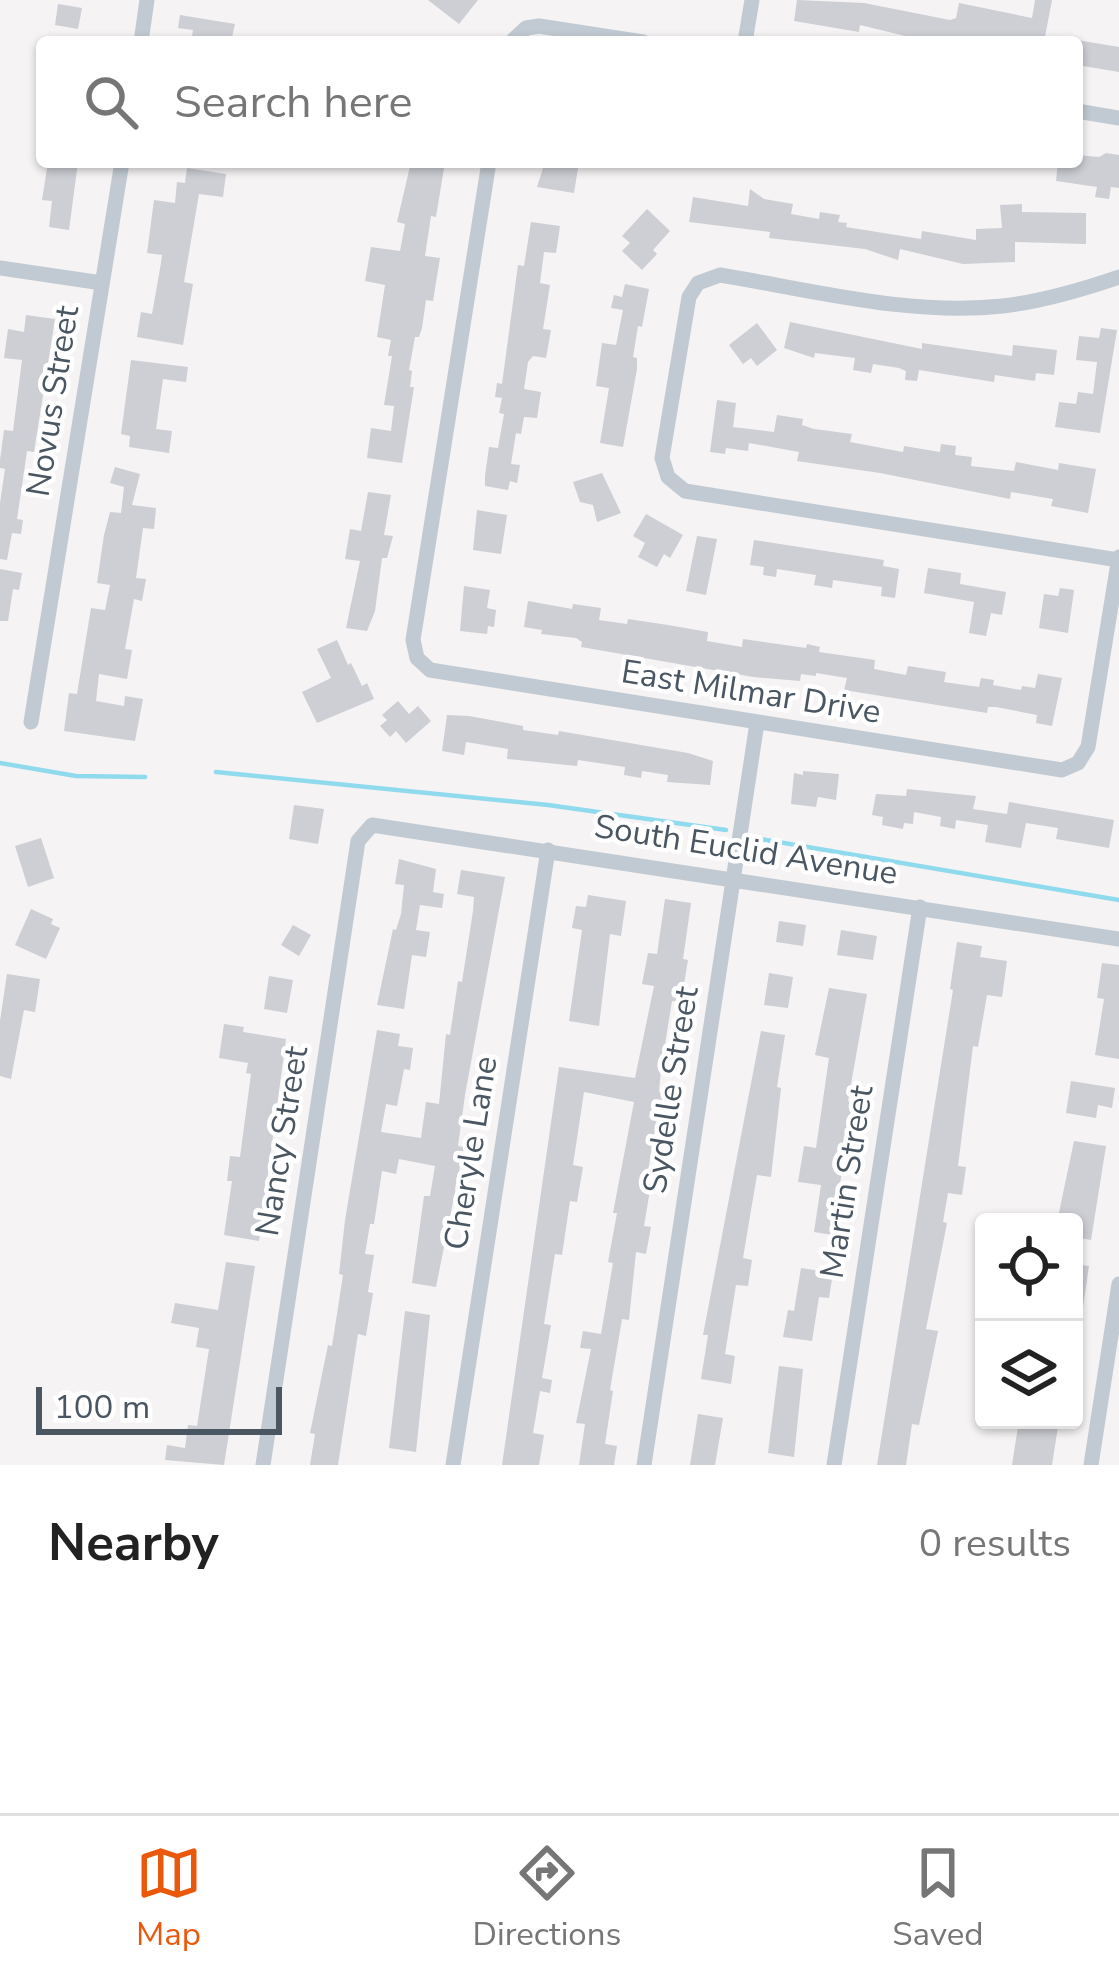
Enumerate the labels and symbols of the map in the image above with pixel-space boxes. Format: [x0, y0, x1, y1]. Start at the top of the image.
street label: Novus Street [16, 302, 90, 500]
street label: East Milmar Drive [618, 649, 884, 735]
street label: South Euclid Avenue [591, 804, 901, 896]
street label: Sydelle Street [632, 983, 710, 1197]
street label: Nancy Street [245, 1042, 319, 1239]
street label: Cheryle Lane [433, 1053, 509, 1253]
street label: Martin Street [810, 1082, 885, 1282]
scale bar [36, 1381, 282, 1434]

